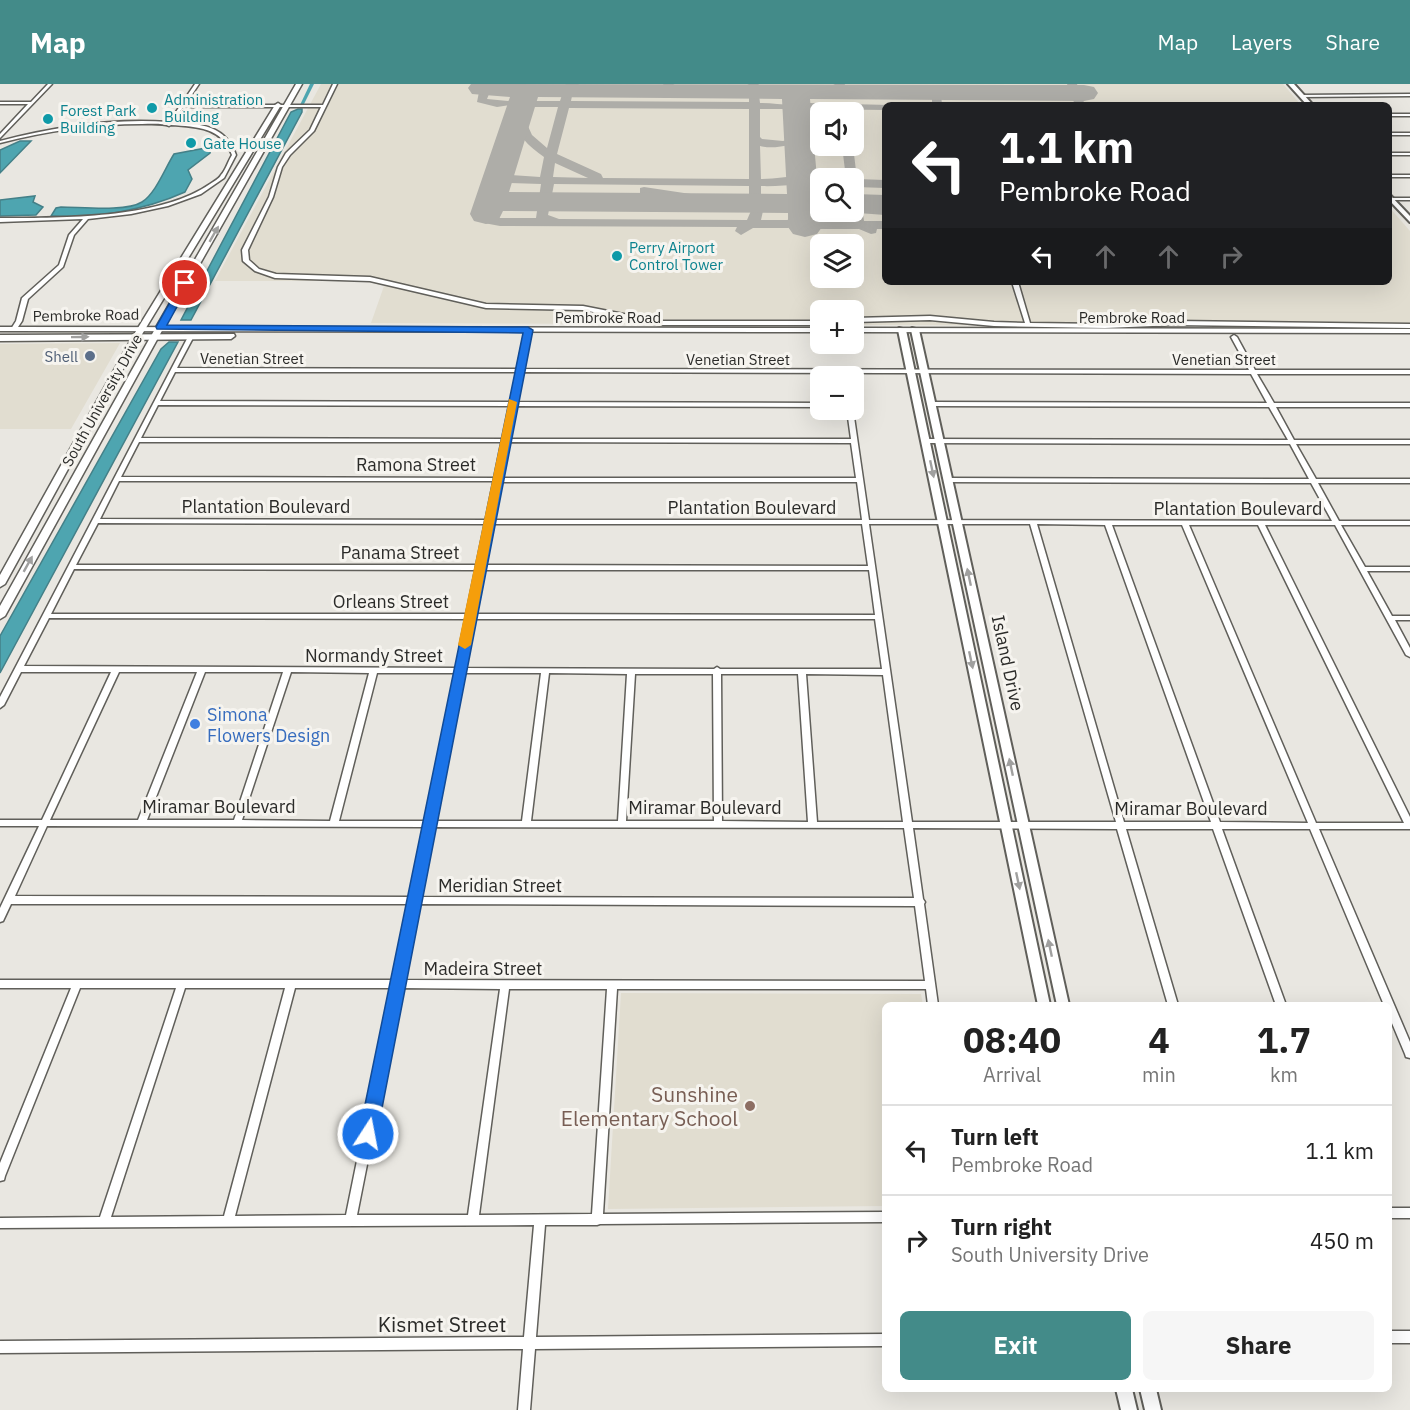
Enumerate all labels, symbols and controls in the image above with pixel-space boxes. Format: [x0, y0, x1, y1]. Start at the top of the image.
text: Map [30, 24, 86, 61]
text: Map [1158, 28, 1198, 56]
text: Layers [1231, 28, 1293, 56]
text: Share [1326, 28, 1380, 56]
place label: Administration Building [164, 90, 263, 126]
place label: Forest Park Building [60, 101, 137, 137]
marker: Administration Building [145, 101, 159, 115]
map controls [810, 102, 864, 420]
button: sound [810, 102, 864, 156]
marker: Forest Park Building [41, 112, 55, 126]
text: 1.1 km [999, 120, 1134, 175]
icon: left [900, 126, 978, 204]
place label: Gate House [203, 134, 281, 153]
marker: Gate House [184, 136, 198, 150]
button: search [810, 168, 864, 222]
text: Pembroke Road [999, 173, 1191, 208]
one-way arrow [209, 225, 219, 242]
button: layers [810, 234, 864, 288]
place label: Perry Airport Control Tower [629, 238, 724, 274]
icon: left [1026, 240, 1059, 273]
icon: ahead [1089, 240, 1122, 273]
icon: ahead [1152, 240, 1185, 273]
icon: right [1215, 240, 1248, 273]
marker: Perry Airport Control Tower [610, 249, 624, 263]
pin [159, 257, 210, 308]
icon: arrive [168, 266, 201, 299]
button: + [810, 300, 864, 354]
street label: Pembroke Road [33, 305, 139, 325]
street label: Pembroke Road [555, 308, 661, 327]
street label: Pembroke Road [1079, 308, 1185, 327]
street label: South University Drive [58, 330, 146, 470]
one-way arrow [70, 332, 89, 342]
place label: Shell [44, 347, 78, 366]
marker: Shell [83, 349, 97, 363]
street label: Venetian Street [200, 349, 304, 368]
street label: Venetian Street [686, 350, 790, 369]
street label: Venetian Street [1172, 350, 1276, 369]
button: − [810, 366, 864, 420]
street label: Ramona Street [356, 453, 476, 476]
one-way arrow [927, 460, 937, 478]
street label: Plantation Boulevard [182, 495, 350, 518]
street label: Plantation Boulevard [668, 496, 836, 519]
street label: Plantation Boulevard [1154, 497, 1322, 520]
street label: Panama Street [340, 541, 460, 564]
one-way arrow [23, 556, 33, 573]
one-way arrow [963, 568, 973, 586]
street label: Orleans Street [333, 590, 449, 613]
street label: Island Drive [987, 613, 1029, 713]
street label: Normandy Street [305, 644, 443, 667]
one-way arrow [967, 650, 976, 669]
place label: Simona Flowers Design [207, 703, 330, 747]
marker: Simona Flowers Design [188, 717, 202, 731]
one-way arrow [1006, 757, 1015, 776]
street label: Miramar Boulevard [142, 795, 296, 818]
street label: Miramar Boulevard [628, 796, 782, 819]
street label: Miramar Boulevard [1114, 797, 1268, 820]
one-way arrow [1013, 872, 1023, 891]
street label: Meridian Street [438, 874, 562, 897]
one-way arrow [1045, 939, 1055, 957]
street label: Madeira Street [424, 957, 542, 980]
text: 08:40 [963, 1016, 1061, 1063]
text: 4 [1148, 1016, 1170, 1063]
text: 1.7 [1257, 1016, 1311, 1063]
text: Arrival [983, 1061, 1041, 1088]
text: min [1142, 1061, 1176, 1088]
text: km [1270, 1061, 1298, 1088]
place label: Sunshine Elementary School [561, 1080, 738, 1132]
marker: Sunshine Elementary School [743, 1099, 757, 1113]
position arrow [336, 1102, 400, 1166]
text: Turn left [951, 1122, 1039, 1151]
icon: left [900, 1134, 933, 1167]
text: 1.1 km [1306, 1136, 1374, 1165]
text: Pembroke Road [951, 1151, 1093, 1178]
text: Turn right [951, 1212, 1052, 1241]
icon: right [900, 1224, 933, 1257]
text: 450 m [1310, 1226, 1374, 1255]
text: South University Drive [951, 1241, 1149, 1268]
street label: Kismet Street [378, 1310, 506, 1338]
button: Exit [900, 1311, 1131, 1380]
button: Share [1143, 1311, 1374, 1380]

